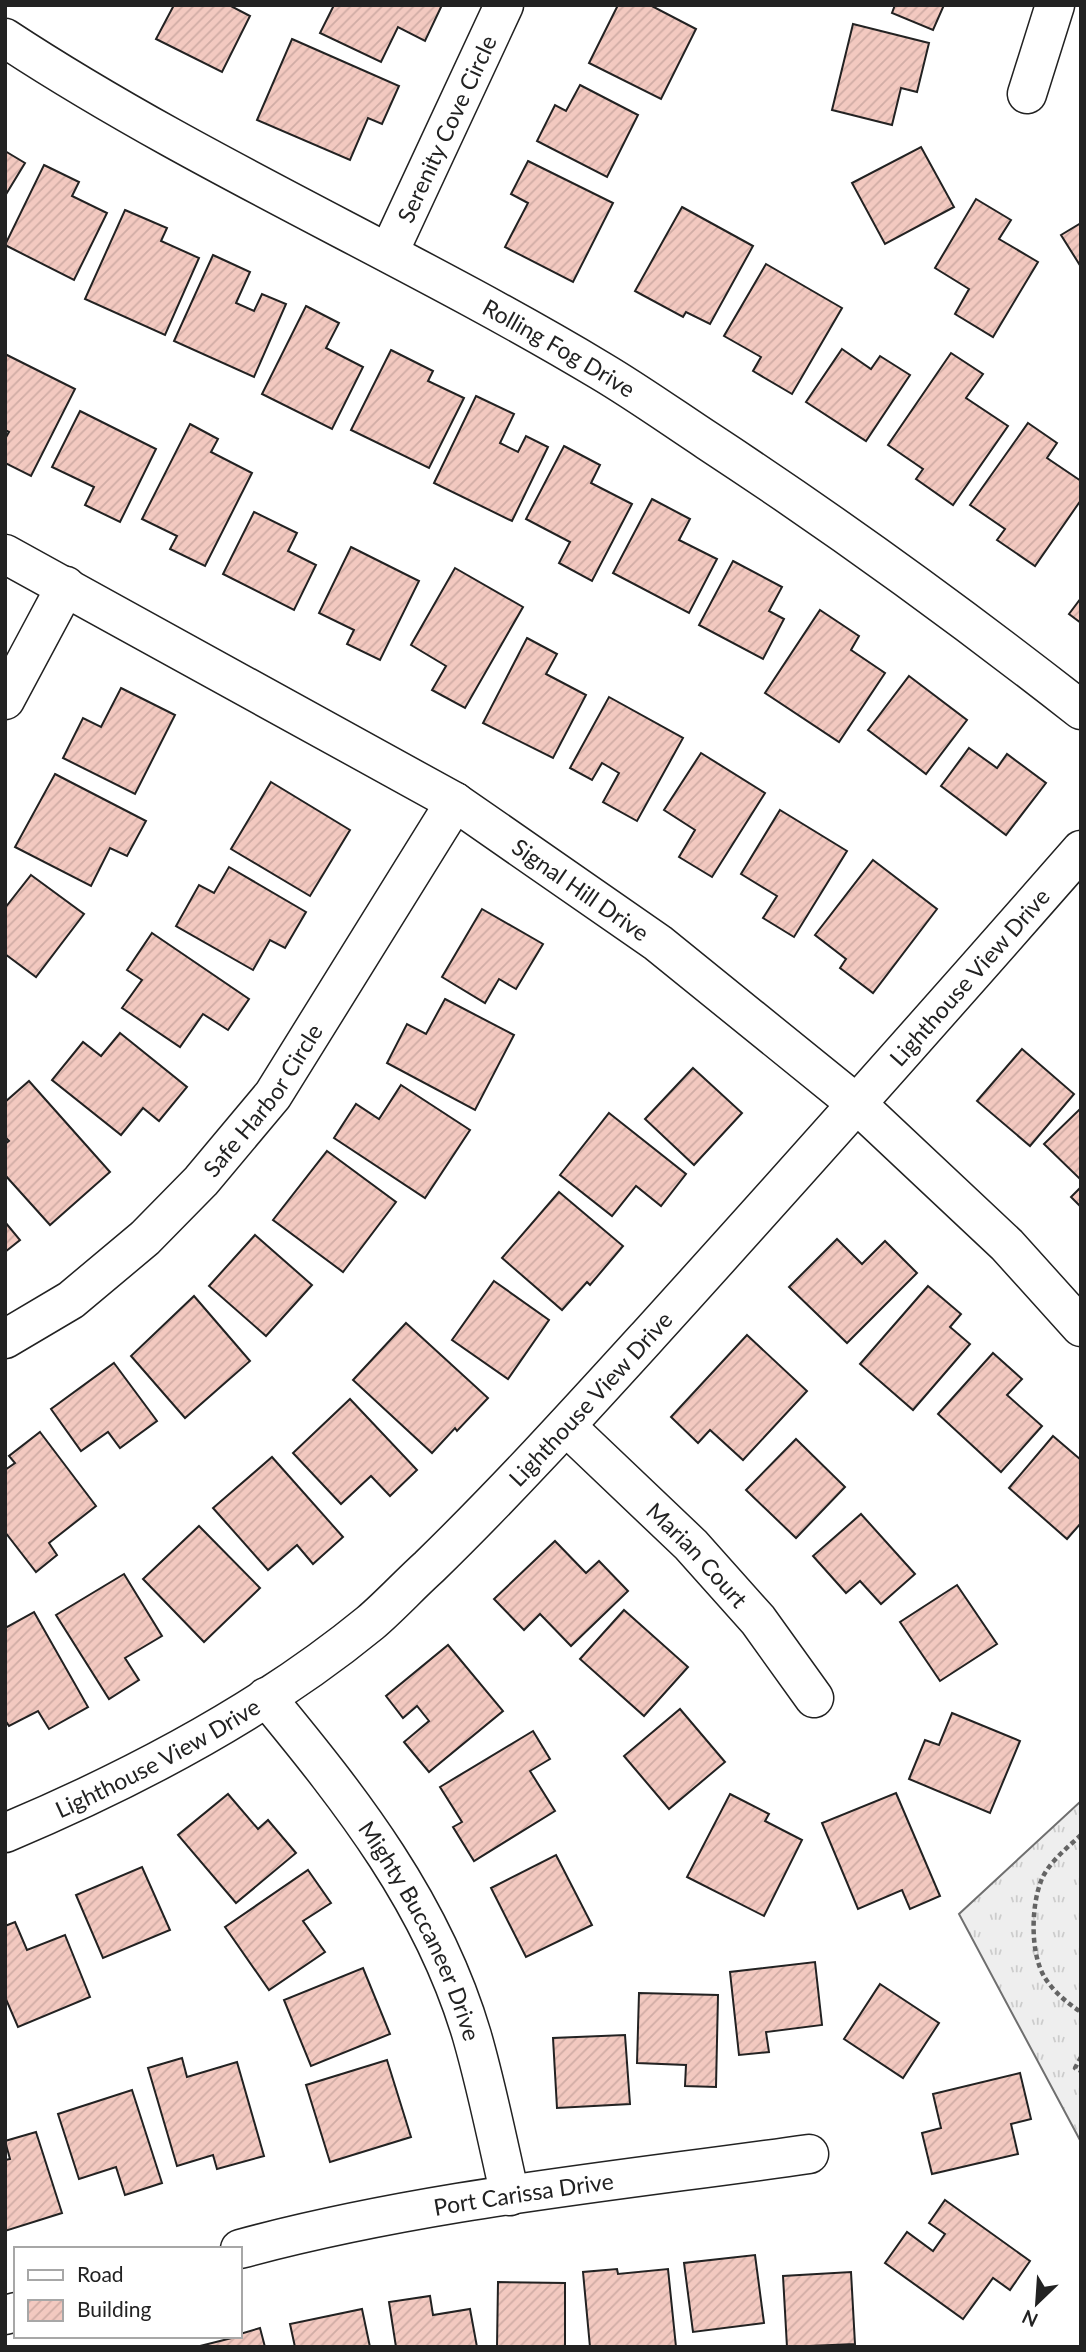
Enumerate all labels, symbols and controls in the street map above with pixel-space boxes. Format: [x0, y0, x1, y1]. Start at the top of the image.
street label: Serenity Cove Circle [391, 31, 502, 227]
street label: Rolling Fog Drive [478, 293, 641, 403]
street label: Signal Hill Drive [507, 832, 655, 947]
street label: Lighthouse View Drive [883, 882, 1055, 1071]
street label: Safe Harbor Circle [197, 1018, 328, 1182]
street label: Lighthouse View Drive [503, 1305, 678, 1492]
street label: Marian Court [641, 1496, 754, 1613]
street label: Lighthouse View Drive [51, 1692, 265, 1823]
street label: Mighty Buccaneer Drive [353, 1815, 487, 2044]
street label: Port Carissa Drive [431, 2166, 615, 2221]
legend [14, 2247, 242, 2338]
text: Road [77, 2261, 124, 2286]
north arrow [1002, 2268, 1072, 2338]
text: Building [77, 2296, 152, 2321]
text: N [1018, 2305, 1041, 2332]

